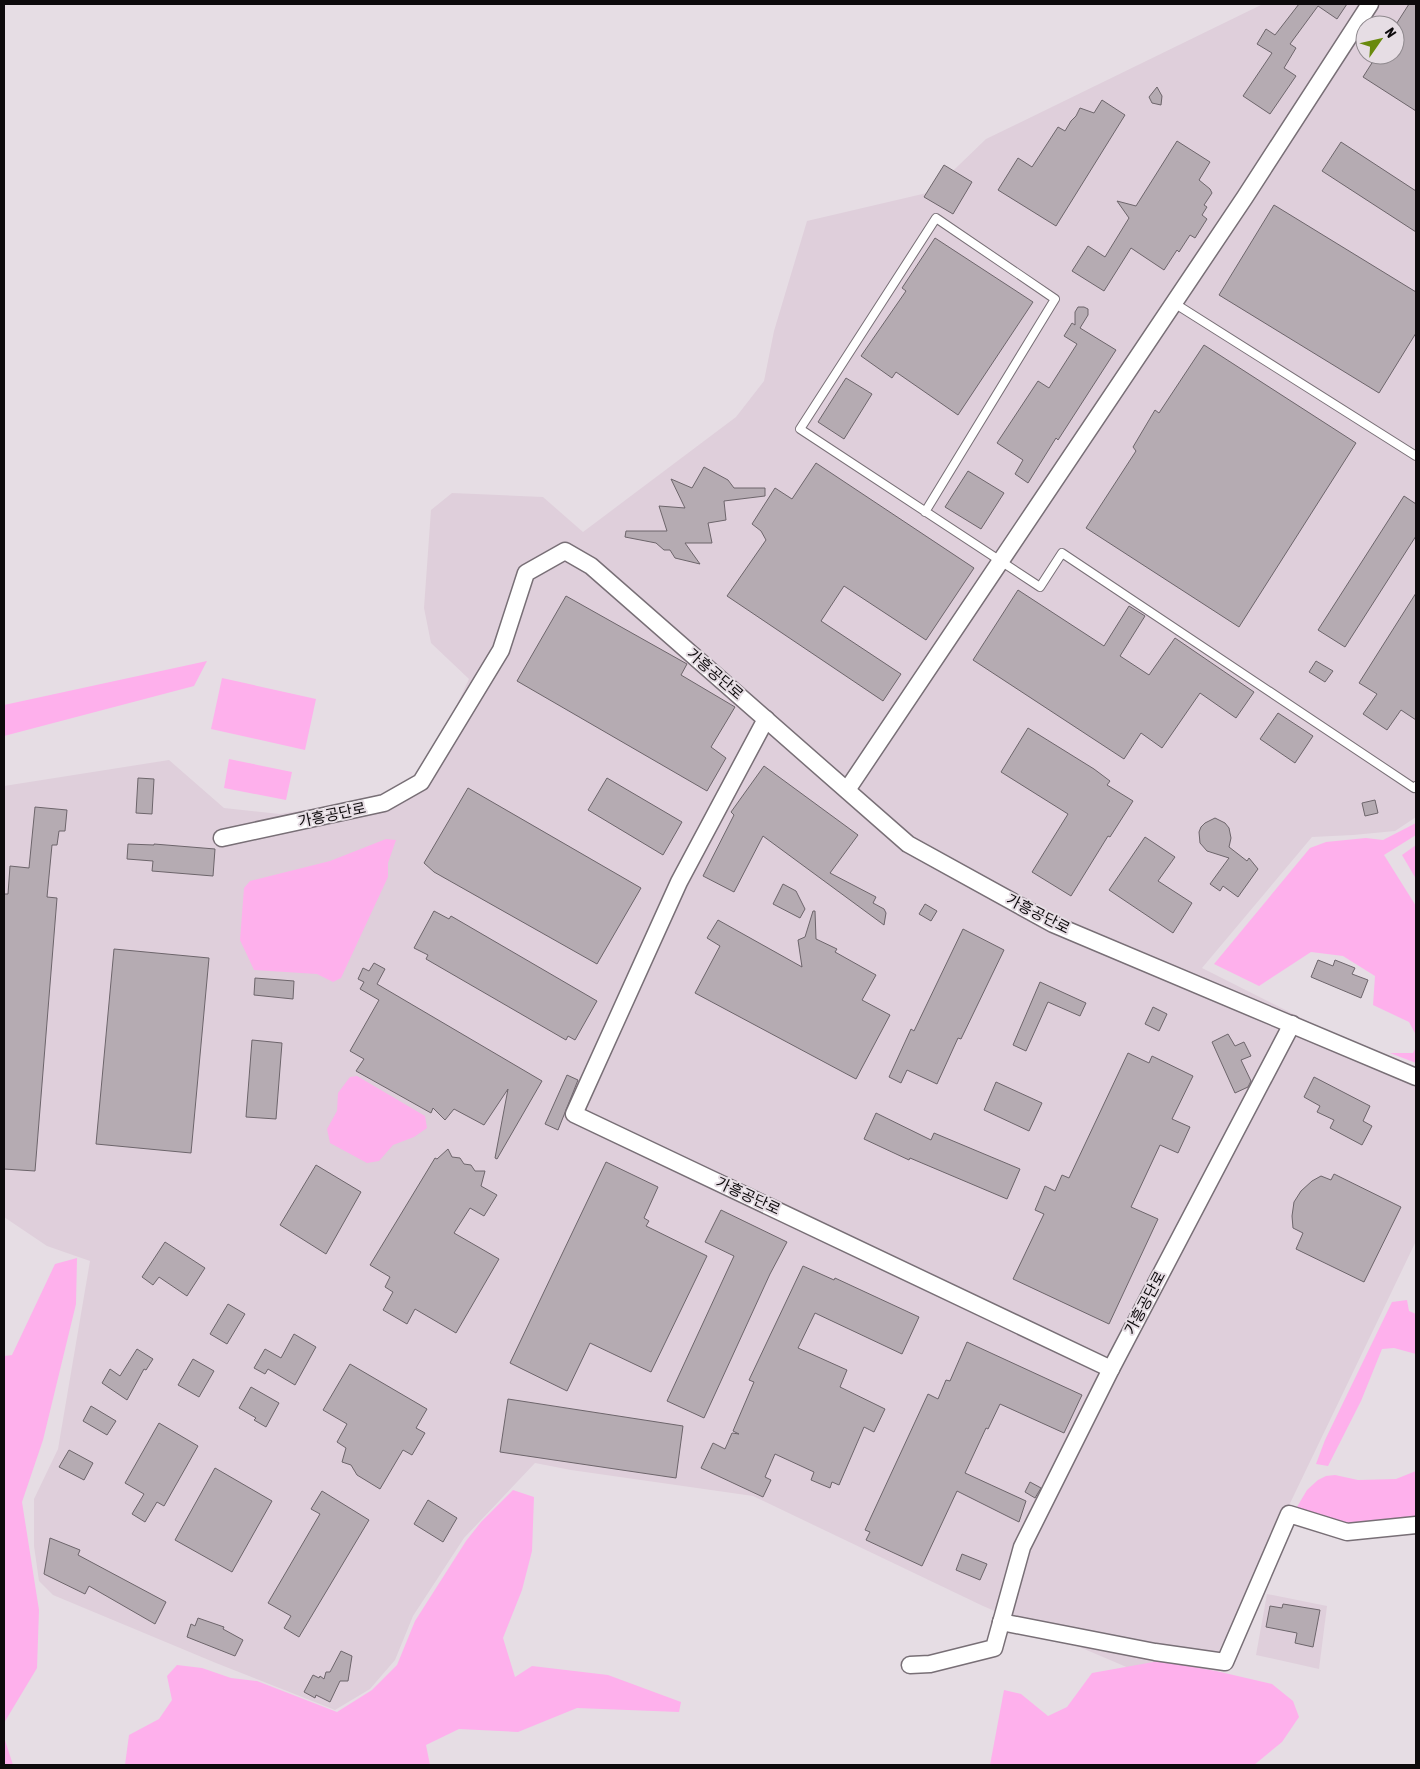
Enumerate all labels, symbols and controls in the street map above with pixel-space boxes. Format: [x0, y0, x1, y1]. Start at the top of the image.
north arrow [1355, 15, 1405, 65]
text: N [1382, 25, 1400, 41]
street label: 가흥공단로 [684, 645, 747, 703]
street label: 가흥공단로 [296, 799, 367, 830]
street label: 가흥공단로 [1004, 890, 1073, 937]
street label: 가흥공단로 [713, 1173, 783, 1218]
street label: 가흥공단로 [1121, 1268, 1168, 1337]

